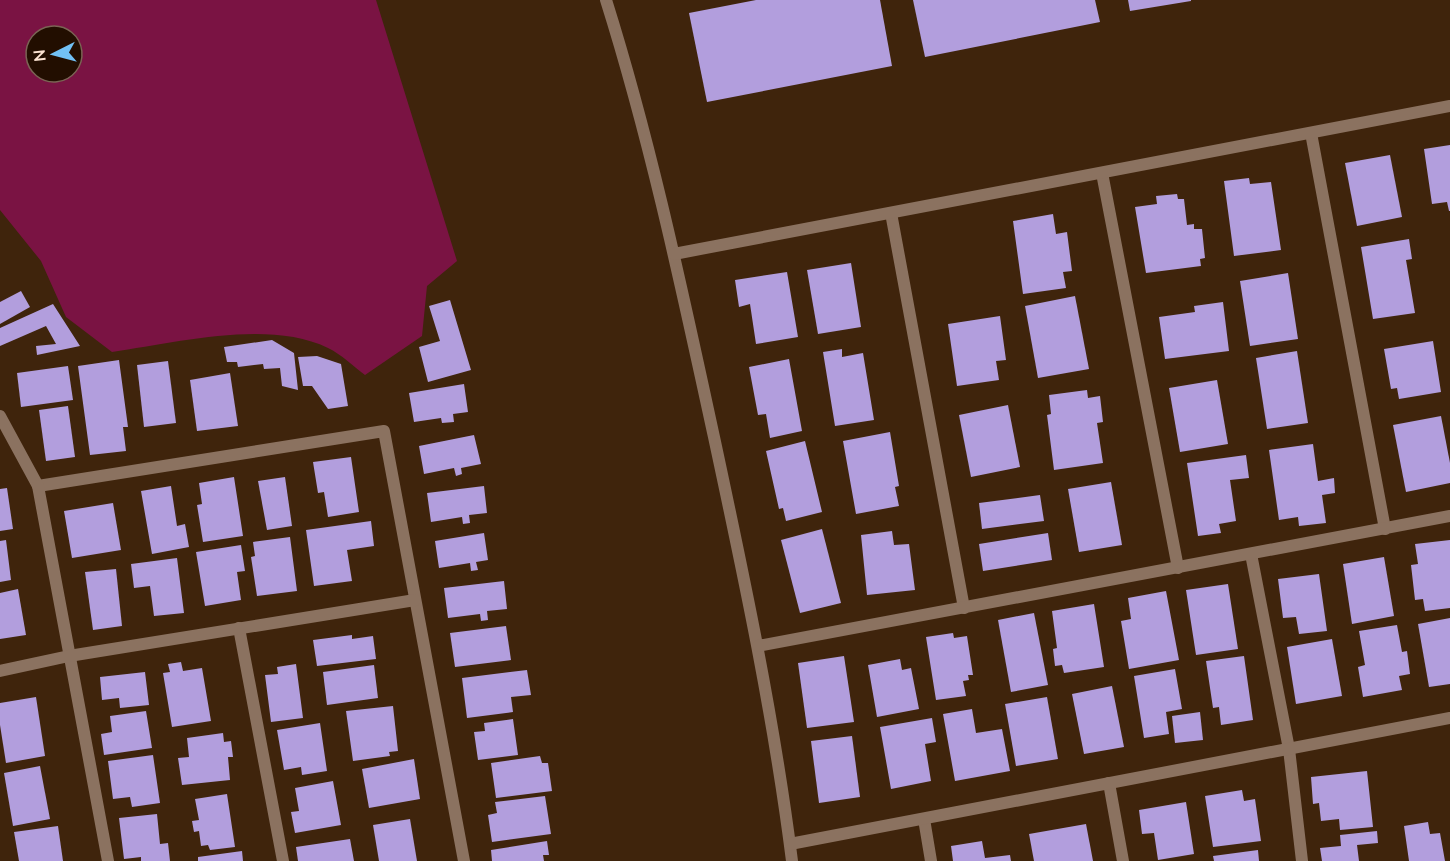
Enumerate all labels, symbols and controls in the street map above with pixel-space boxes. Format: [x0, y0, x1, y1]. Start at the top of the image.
north arrow [24, 24, 84, 84]
text: N [29, 49, 50, 63]

